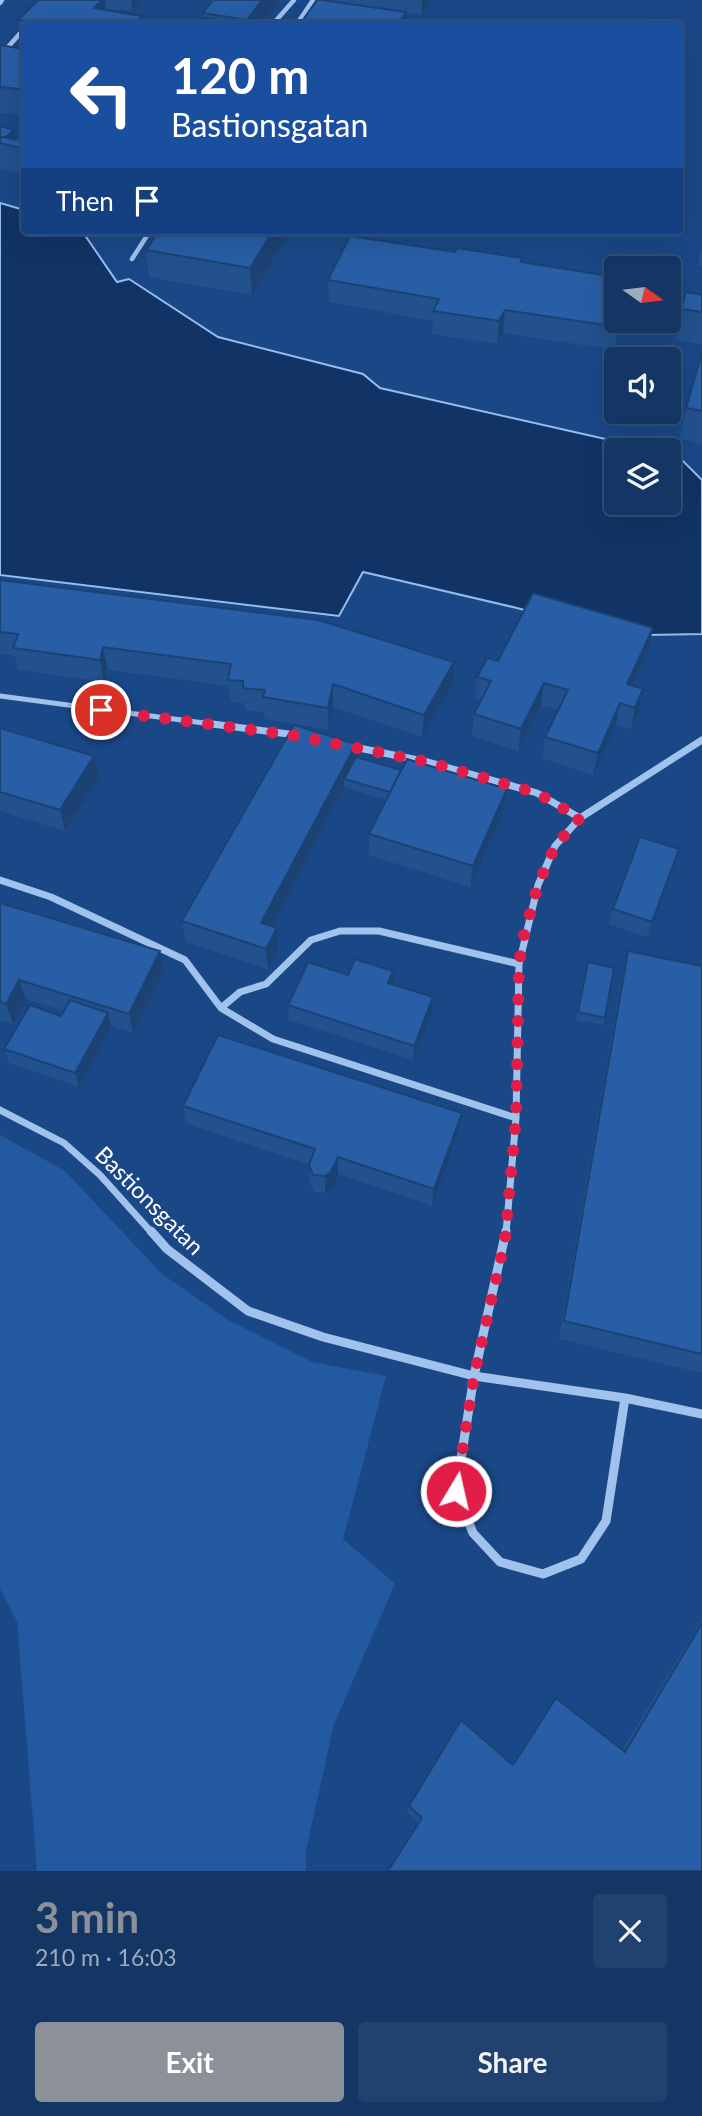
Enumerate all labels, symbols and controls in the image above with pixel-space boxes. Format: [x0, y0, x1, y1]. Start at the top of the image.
text: 120 m [171, 46, 309, 104]
icon: left [56, 49, 147, 140]
text: Bastionsgatan [171, 105, 368, 144]
icon: arrive [128, 182, 166, 220]
text: Then [56, 185, 114, 217]
north arrow [604, 256, 681, 332]
map controls [604, 256, 681, 515]
button: sound [604, 347, 681, 424]
button: layers [604, 438, 681, 515]
pin [71, 680, 131, 740]
icon: arrive [82, 691, 120, 729]
street label: Bastionsgatan [90, 1140, 210, 1260]
position arrow [419, 1454, 493, 1528]
text: 3 min [35, 1892, 139, 1942]
button: close [593, 1894, 667, 1968]
text: 210 m · 16:03 [35, 1943, 177, 1971]
button: Exit [35, 2022, 344, 2102]
button: Share [358, 2022, 667, 2102]

